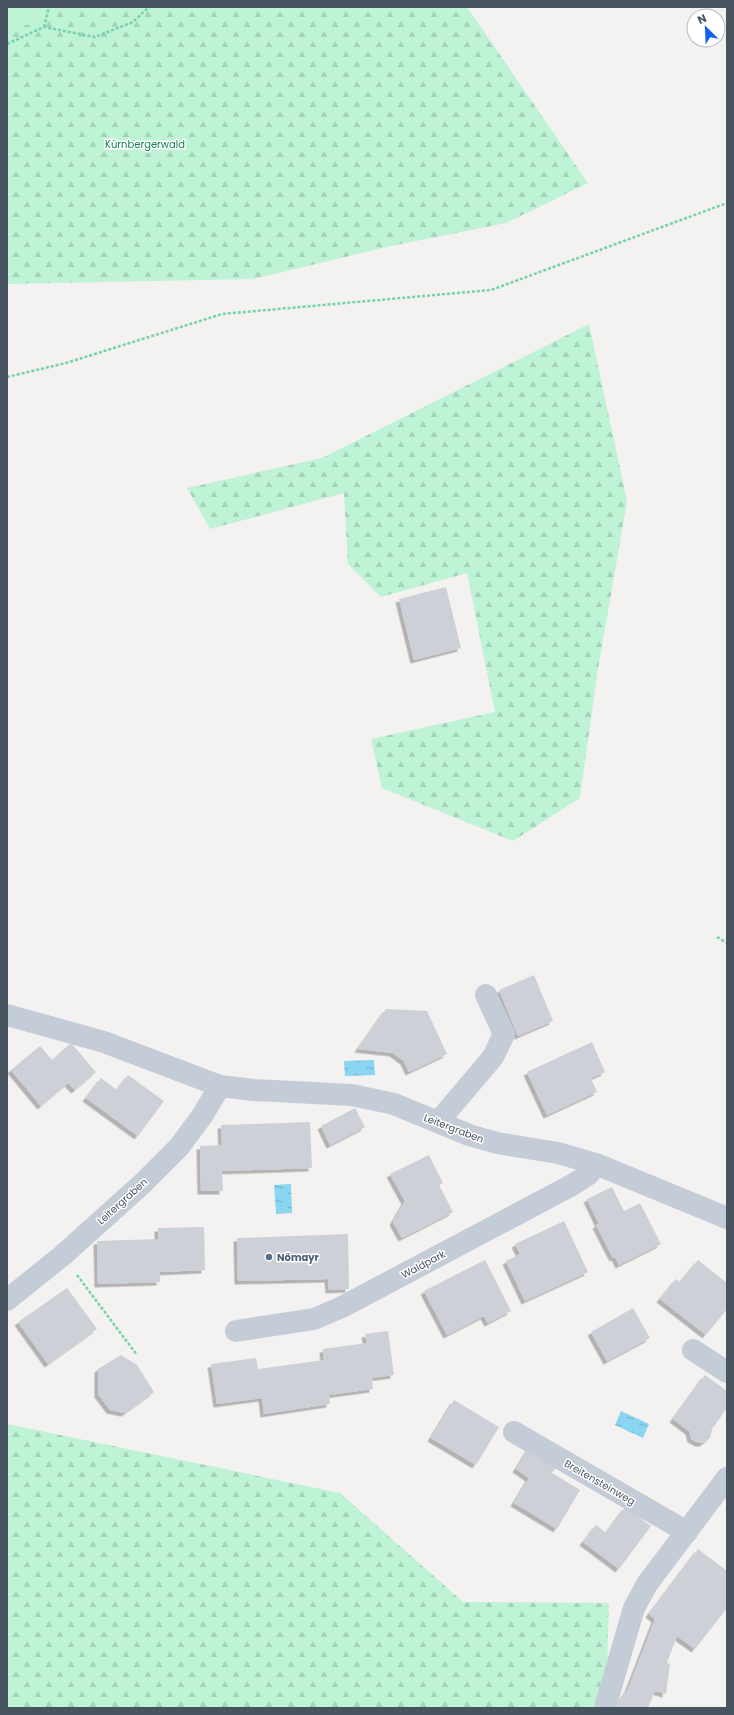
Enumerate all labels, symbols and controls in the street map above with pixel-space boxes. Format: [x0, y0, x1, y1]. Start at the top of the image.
north arrow [686, 8, 726, 48]
text: N [695, 10, 709, 28]
park label: Kürnbergerwald [105, 137, 185, 152]
street label: Leitergraben [422, 1110, 486, 1147]
street label: Leitergraben [94, 1175, 151, 1228]
street label: Waldpark [398, 1246, 449, 1282]
place label: Nömayr [277, 1250, 320, 1265]
marker: Nömayr [264, 1252, 274, 1262]
street label: Breitensteinweg [561, 1456, 638, 1509]

